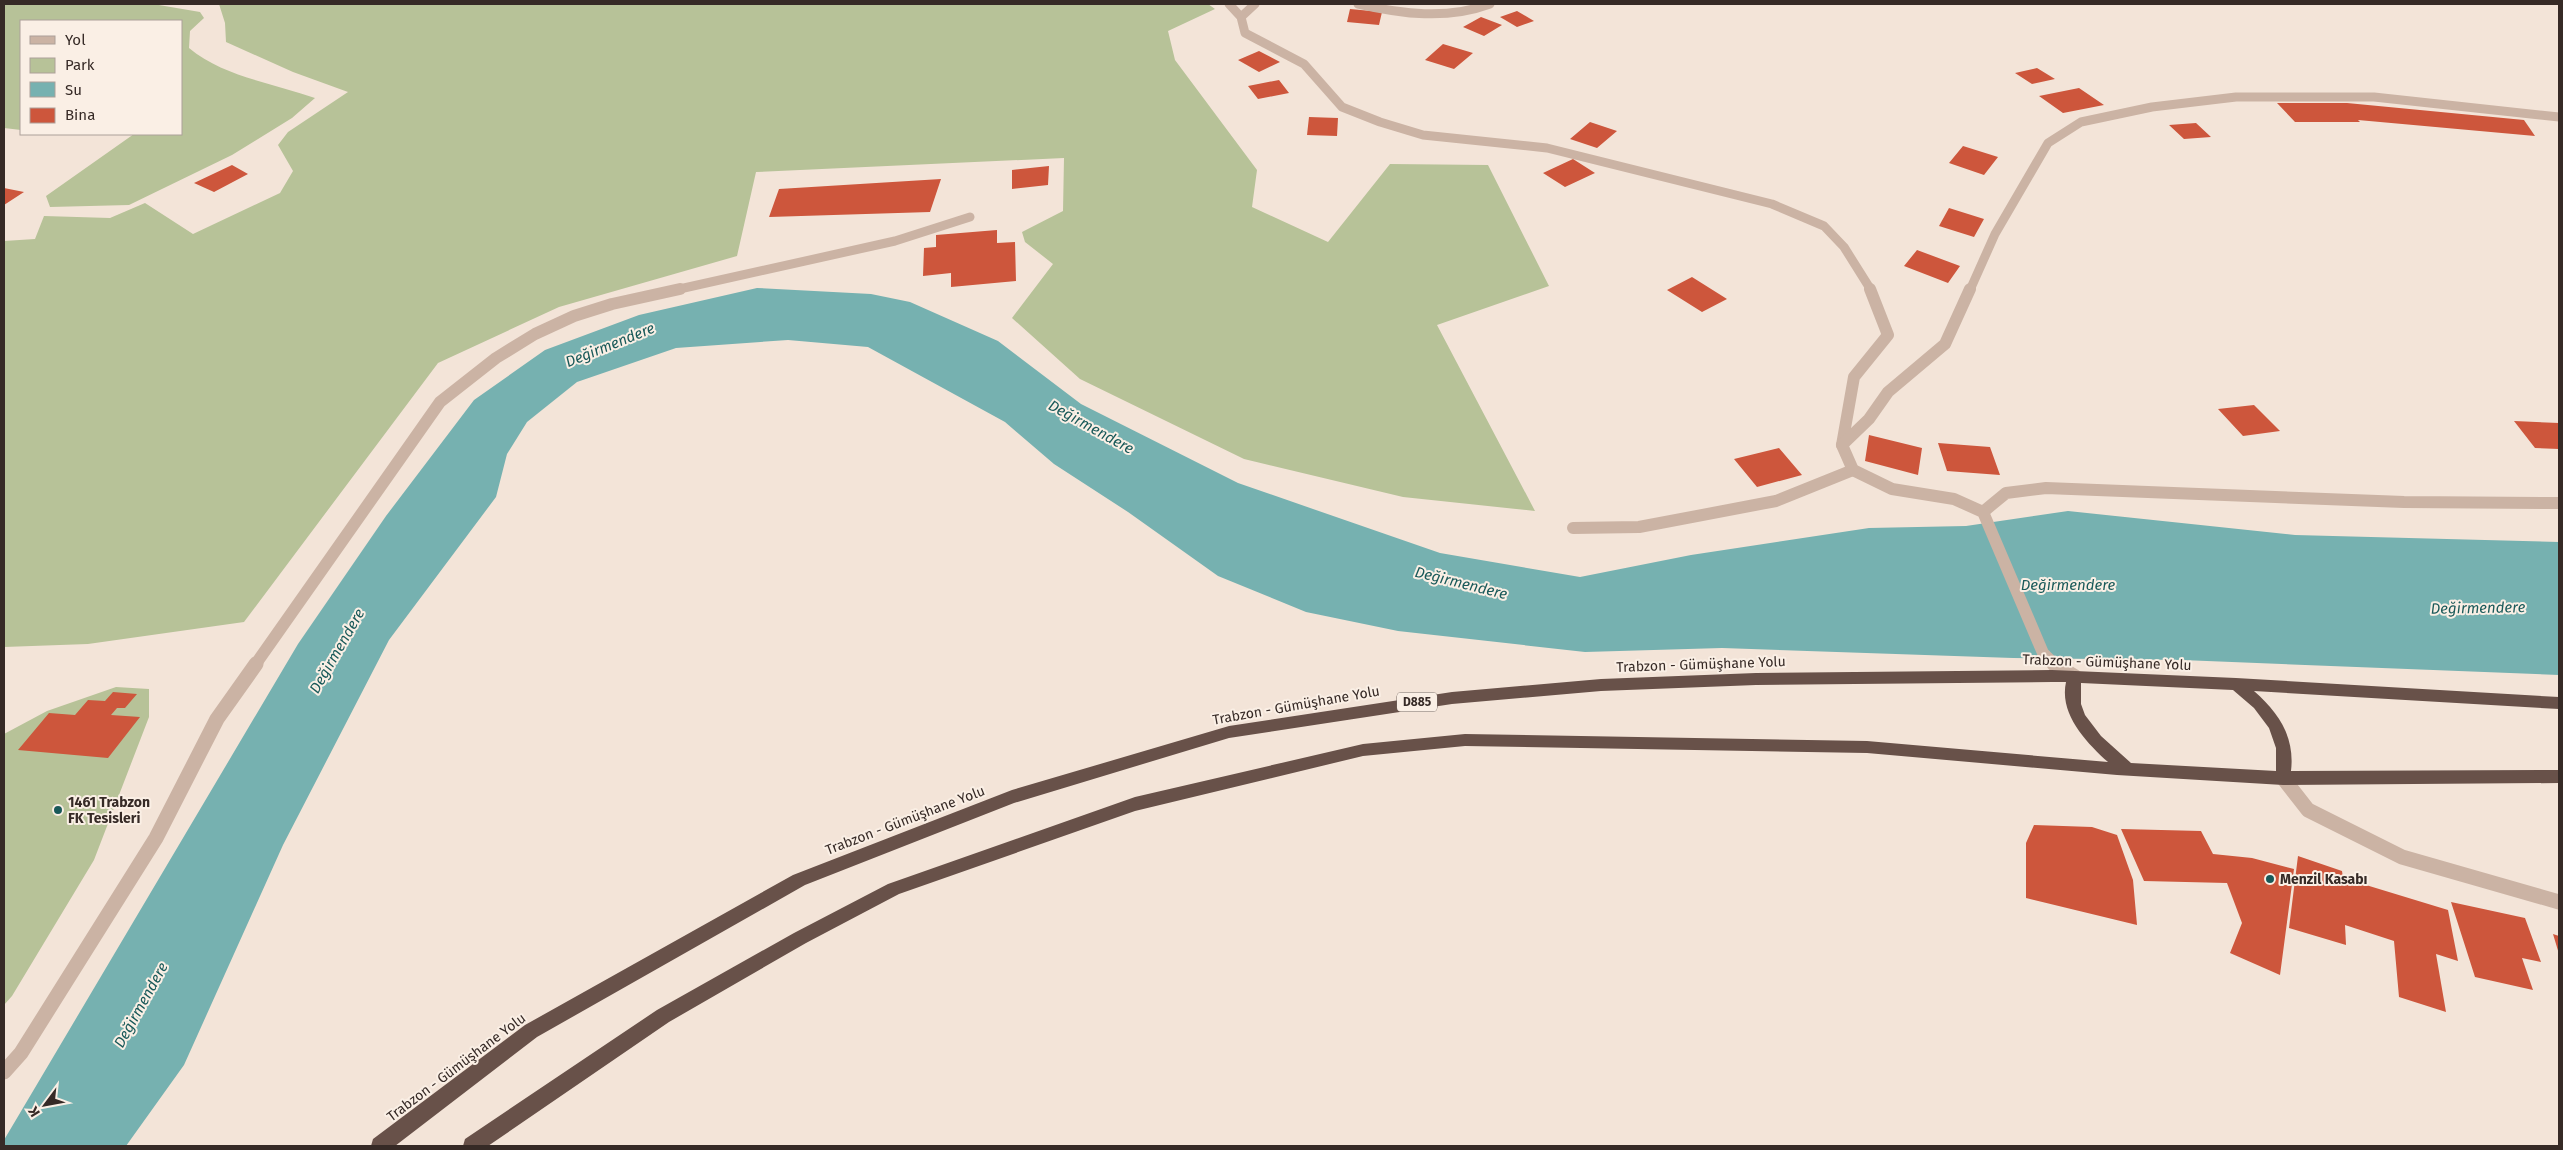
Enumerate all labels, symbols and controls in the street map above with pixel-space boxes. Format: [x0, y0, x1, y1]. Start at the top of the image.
legend [20, 20, 182, 135]
text: Yol [65, 31, 86, 49]
text: Park [65, 56, 95, 74]
text: Su [65, 81, 82, 99]
text: Bina [65, 106, 95, 124]
water label: Değirmendere [563, 319, 657, 371]
water label: Değirmendere [1045, 396, 1137, 458]
water label: Değirmendere [1413, 563, 1509, 603]
water label: Değirmendere [2021, 576, 2116, 594]
water label: Değirmendere [2431, 598, 2526, 618]
water label: Değirmendere [306, 605, 369, 696]
street label: Trabzon - Gümüşhane Yolu [2022, 651, 2192, 674]
street label: Trabzon - Gümüşhane Yolu [1616, 653, 1786, 676]
street label: Trabzon - Gümüşhane Yolu [1211, 682, 1381, 729]
road number: D885 [1397, 692, 1437, 712]
street label: Trabzon - Gümüşhane Yolu [823, 782, 987, 859]
place label: 1461 Trabzon FK Tesisleri [68, 794, 150, 827]
marker: 1461 Trabzon FK Tesisleri [52, 804, 64, 816]
place label: Menzil Kasabı [2280, 871, 2368, 888]
marker: Menzil Kasabı [2264, 873, 2276, 885]
water label: Değirmendere [110, 959, 172, 1051]
street label: Trabzon - Gümüşhane Yolu [384, 1010, 529, 1125]
north arrow [20, 1080, 70, 1130]
text: K [24, 1102, 44, 1120]

